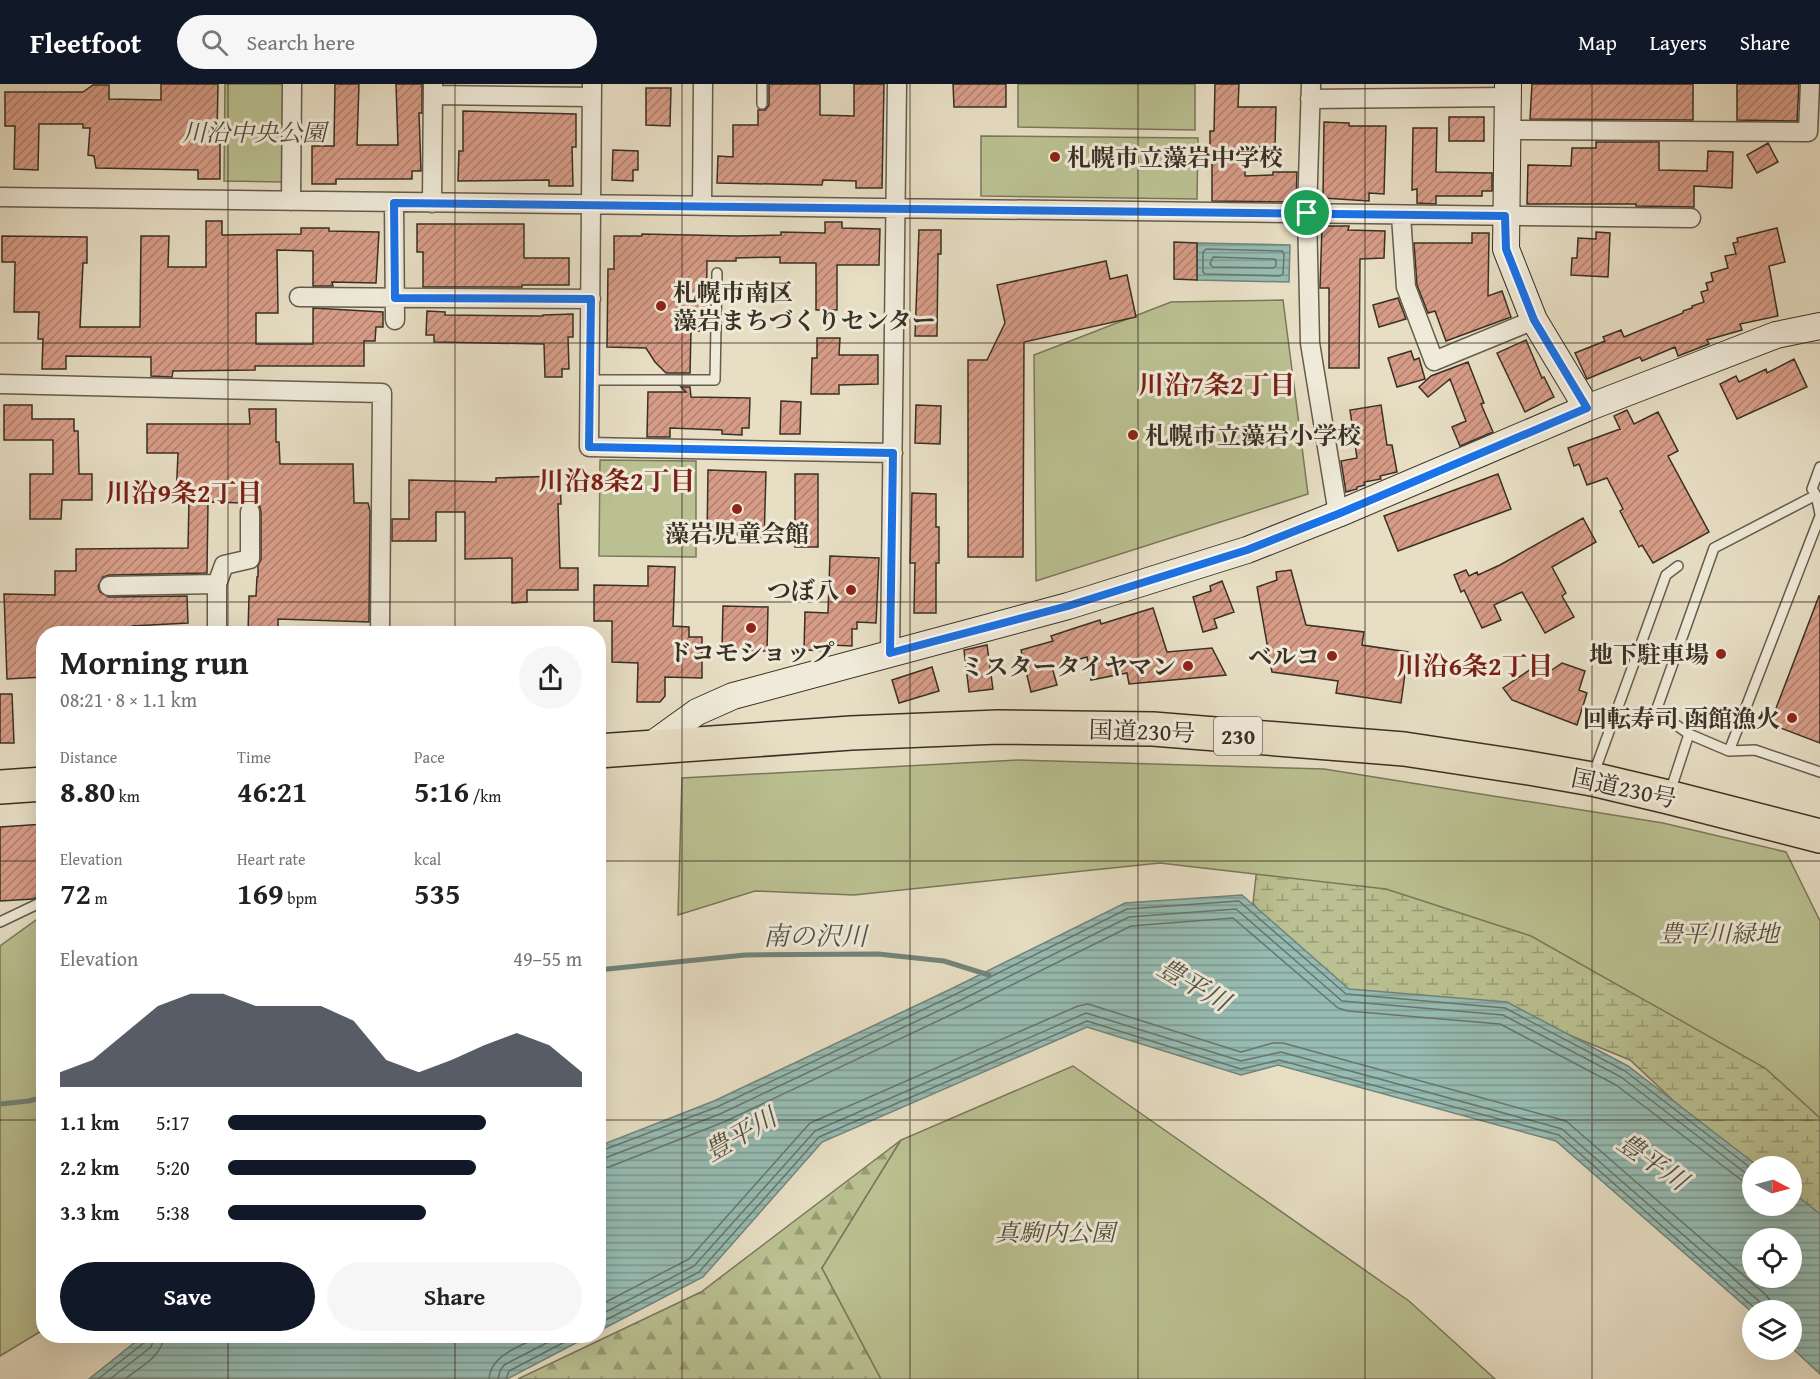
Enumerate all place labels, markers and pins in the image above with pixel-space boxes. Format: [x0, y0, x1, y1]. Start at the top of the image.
place label: 札幌市立藻岩中学校 [1067, 140, 1283, 175]
marker: 札幌市立藻岩中学校 [1048, 150, 1062, 164]
pin [1281, 187, 1332, 238]
place label: 札幌市南区 藻岩まちづくりセンター [673, 275, 936, 338]
marker: 札幌市南区 藻岩まちづくりセンター [654, 299, 668, 313]
place label: 札幌市立藻岩小学校 [1145, 418, 1361, 453]
marker: 札幌市立藻岩小学校 [1126, 428, 1140, 442]
marker: 藻岩児童会館 [730, 502, 744, 516]
place label: 藻岩児童会館 [665, 516, 809, 551]
place label: つぼ八 [767, 573, 839, 608]
marker: つぼ八 [844, 583, 858, 597]
marker: ドコモショップ [744, 621, 758, 635]
place label: ドコモショップ [668, 635, 835, 670]
place label: 地下駐車場 [1589, 637, 1709, 672]
place label: ベルコ [1248, 639, 1320, 674]
marker: 地下駐車場 [1714, 647, 1728, 661]
place label: ミスタータイヤマン [960, 649, 1176, 684]
marker: ベルコ [1325, 649, 1339, 663]
marker: ミスタータイヤマン [1181, 659, 1195, 673]
place label: 回転寿司 函館漁火 [1583, 701, 1780, 736]
marker: 回転寿司 函館漁火 [1785, 711, 1799, 725]

